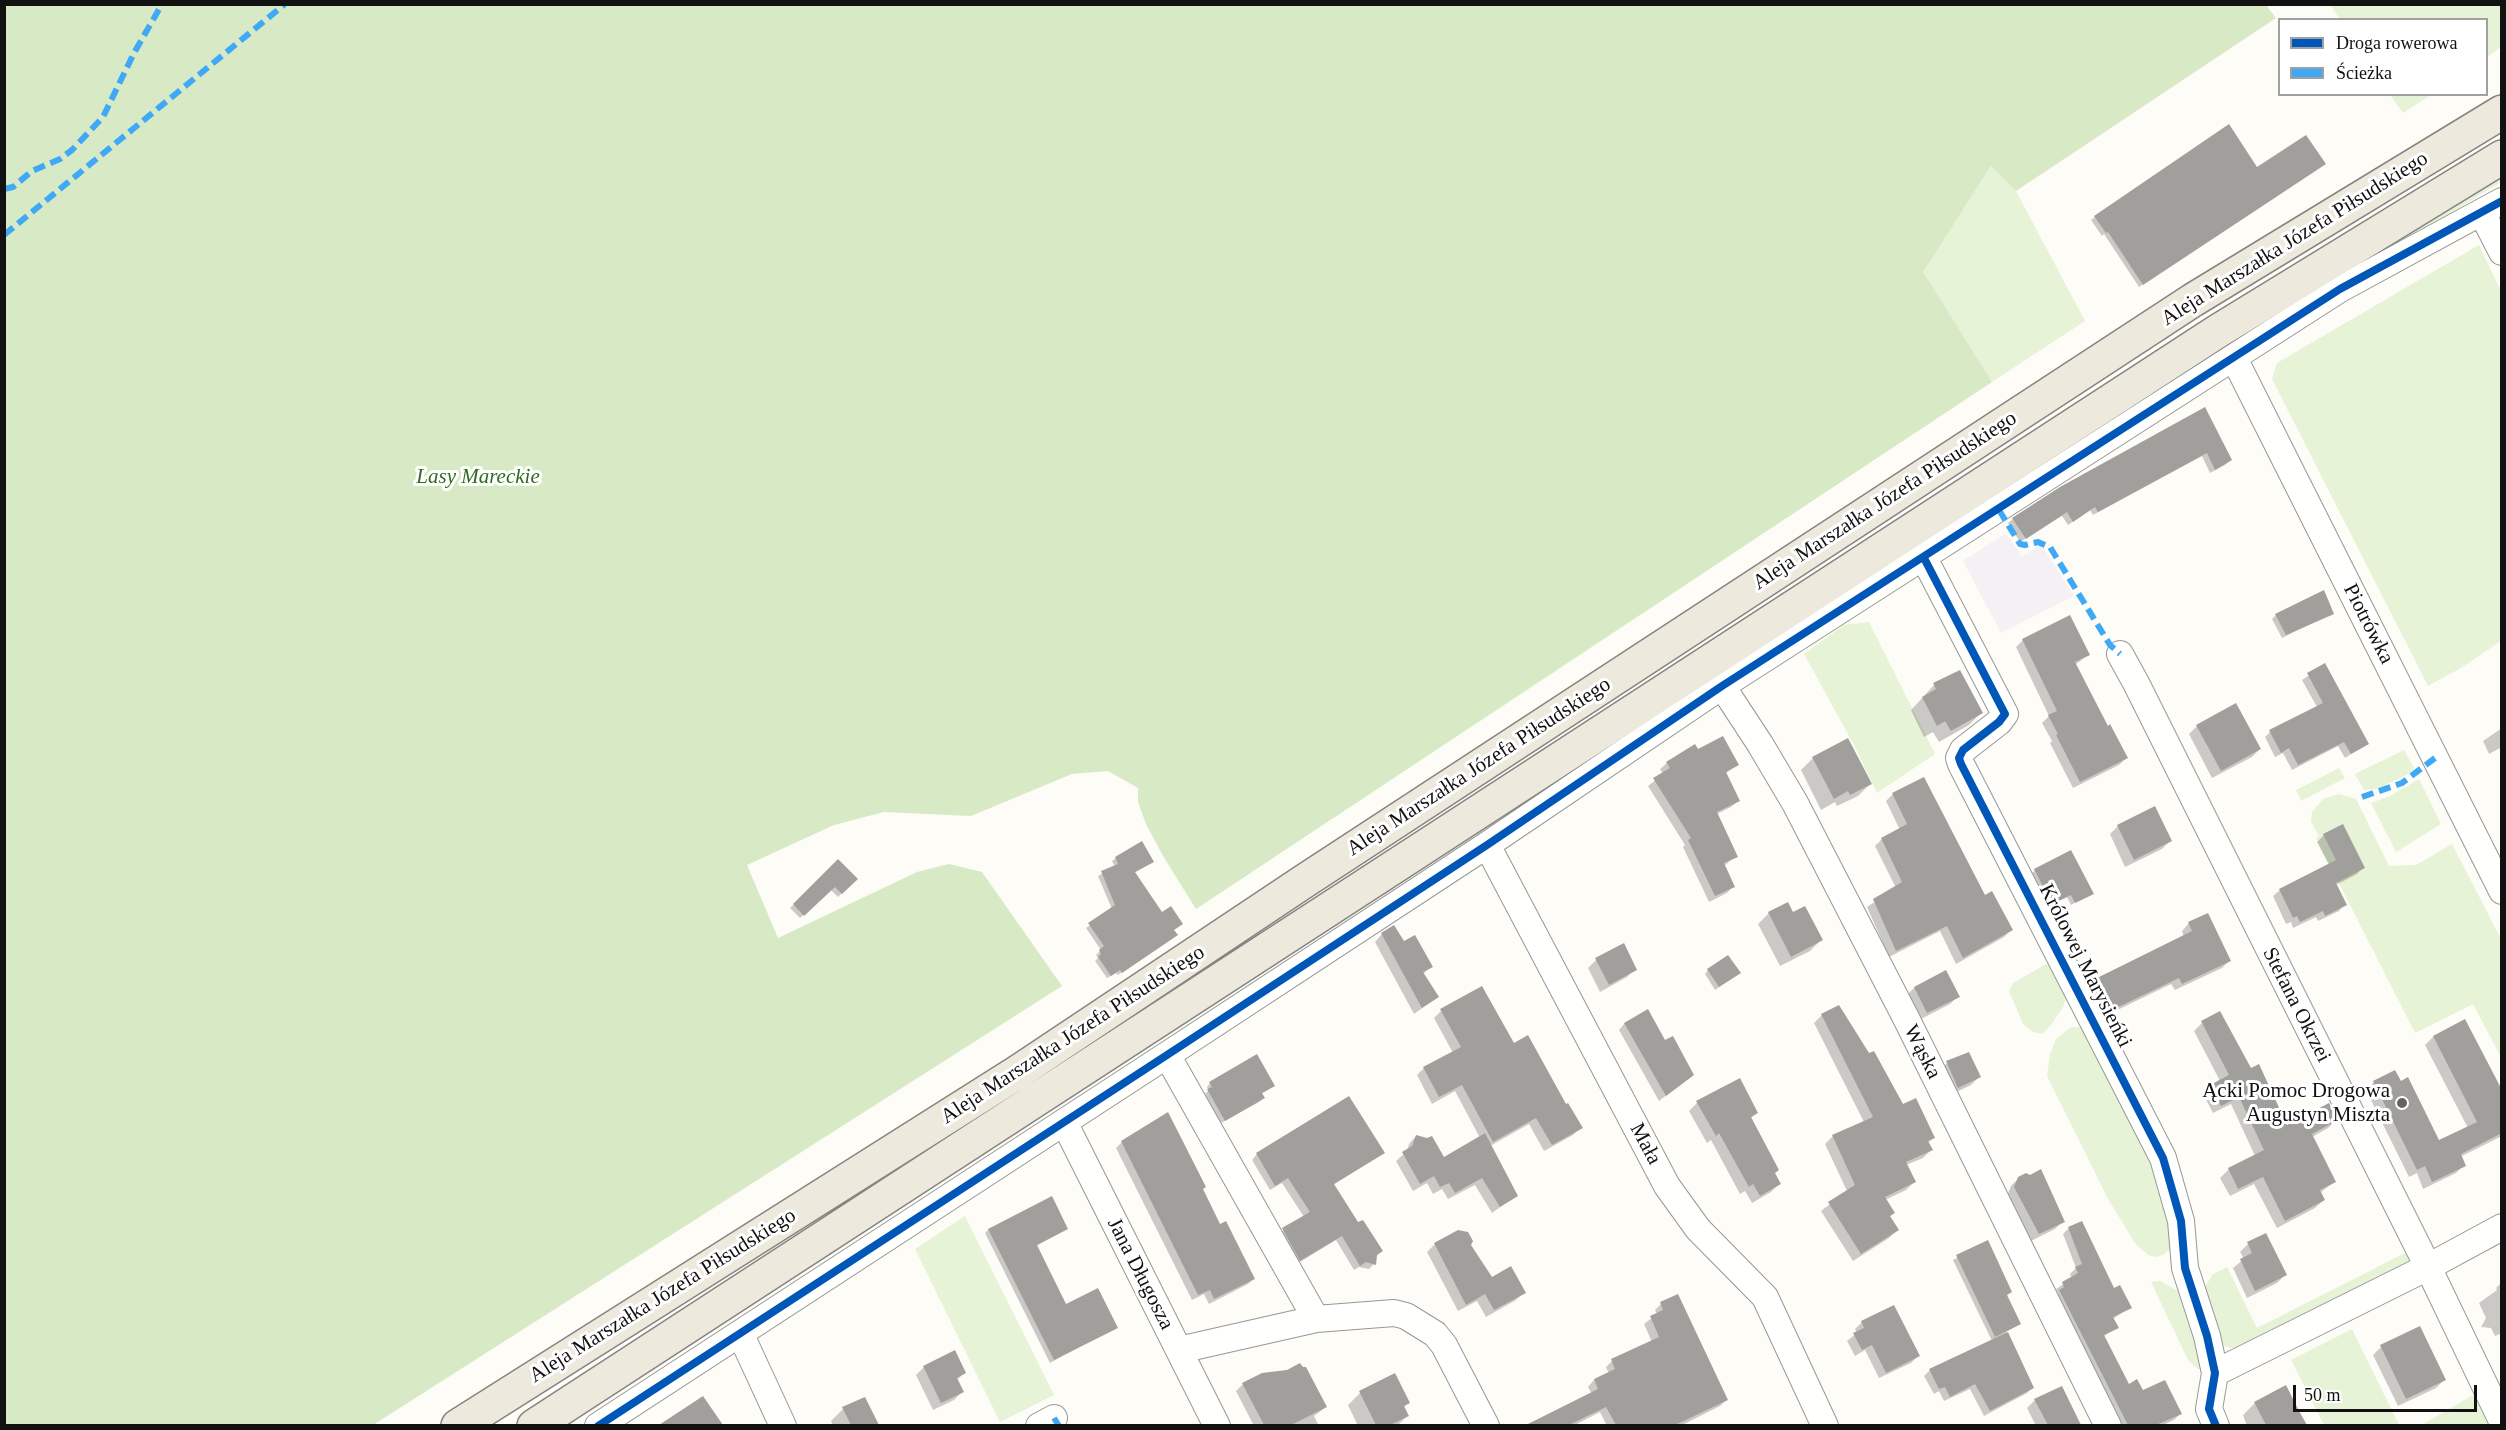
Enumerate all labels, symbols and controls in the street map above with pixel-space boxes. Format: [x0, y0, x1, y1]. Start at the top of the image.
legend [2278, 18, 2488, 96]
text: Droga rowerowa [2336, 33, 2457, 53]
text: Ścieżka [2336, 63, 2392, 83]
street label: Aleja Marszałka Józefa Piłsudskiego [2157, 146, 2433, 332]
street label: Aleja Marszałka Józefa Piłsudskiego [1748, 406, 2022, 596]
park label: Lasy Mareckie [416, 464, 540, 490]
street label: Piotrówka [2337, 580, 2399, 668]
street label: Aleja Marszałka Józefa Piłsudskiego [1342, 672, 1616, 862]
street label: Królowej Marysieńki [2033, 880, 2137, 1052]
street label: Aleja Marszałka Józefa Piłsudskiego [936, 940, 1210, 1130]
street label: Stefana Okrzei [2256, 943, 2336, 1067]
street label: Wąska [1898, 1021, 1946, 1083]
place label: Ącki Pomoc Drogowa Augustyn Miszta [2202, 1078, 2390, 1128]
marker: Ącki Pomoc Drogowa Augustyn Miszta [2395, 1096, 2409, 1110]
street label: Mała [1624, 1119, 1666, 1169]
street label: Aleja Marszałka Józefa Piłsudskiego [525, 1203, 801, 1389]
street label: Jana Długosza [1101, 1214, 1179, 1334]
scale bar [2296, 1373, 2480, 1411]
text: 50 m [2304, 1385, 2341, 1405]

